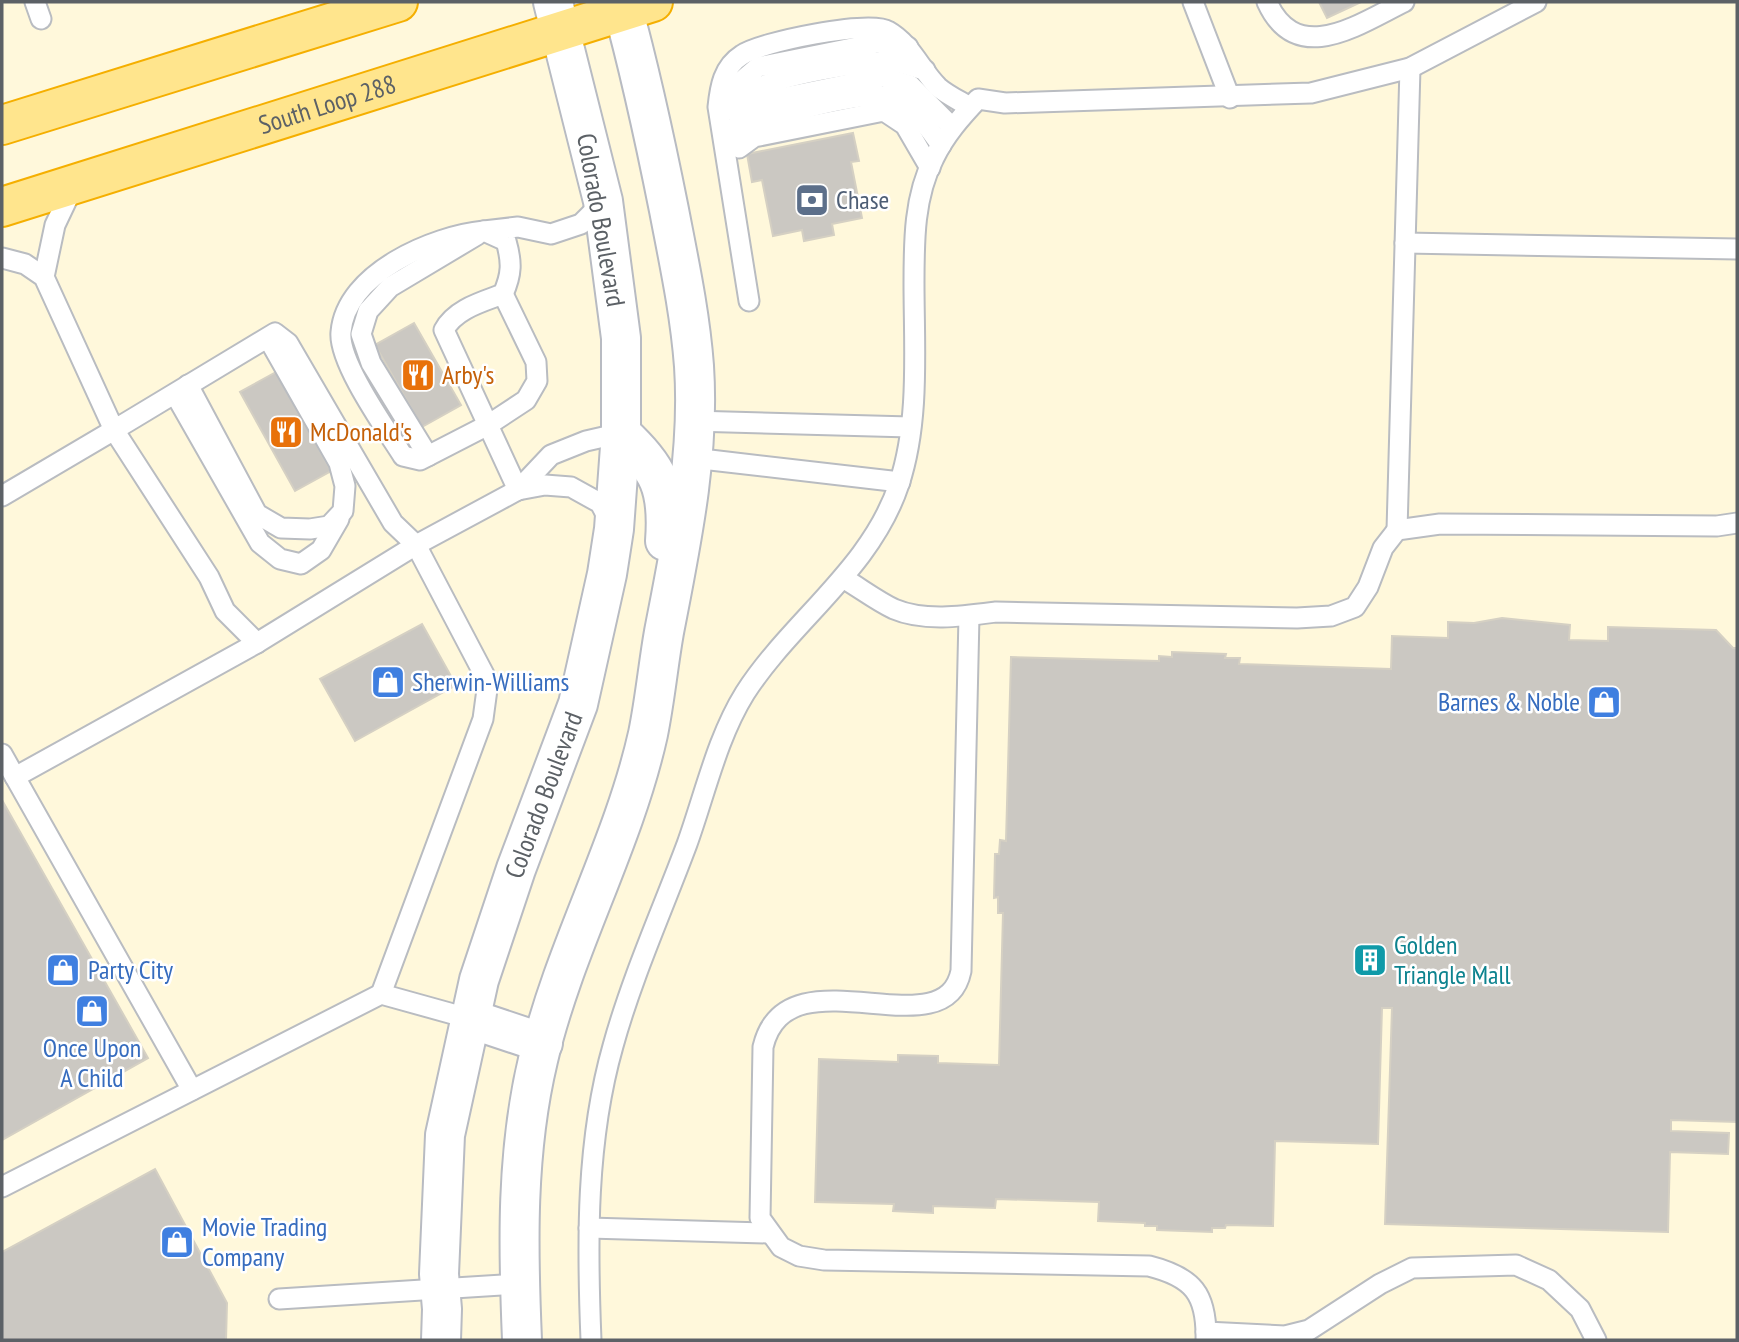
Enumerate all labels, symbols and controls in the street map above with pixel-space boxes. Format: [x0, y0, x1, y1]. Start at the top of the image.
street label: South Loop 288 [254, 67, 400, 141]
street label: Colorado Boulevard [570, 131, 633, 309]
bank icon: Chase [793, 181, 831, 219]
place label: Chase [836, 183, 889, 216]
restaurant icon: Arby's [399, 356, 437, 394]
place label: Arby's [442, 358, 494, 391]
restaurant icon: McDonald's [267, 413, 305, 451]
place label: McDonald's [310, 415, 412, 448]
shop icon: Sherwin-Williams [369, 663, 407, 701]
place label: Sherwin-Williams [412, 665, 569, 698]
shop icon: Barnes & Noble [1585, 683, 1623, 721]
place label: Barnes & Noble [1438, 685, 1580, 718]
street label: Colorado Boulevard [497, 707, 590, 882]
place label: Golden Triangle Mall [1394, 928, 1511, 991]
building icon: Golden Triangle Mall [1351, 941, 1389, 979]
shop icon: Party City [44, 951, 82, 989]
place label: Party City [88, 953, 173, 986]
shop icon: Once Upon A Child [73, 992, 111, 1030]
place label: Once Upon A Child [43, 1031, 141, 1094]
place label: Movie Trading Company [202, 1210, 327, 1273]
shop icon: Movie Trading Company [158, 1223, 196, 1261]

